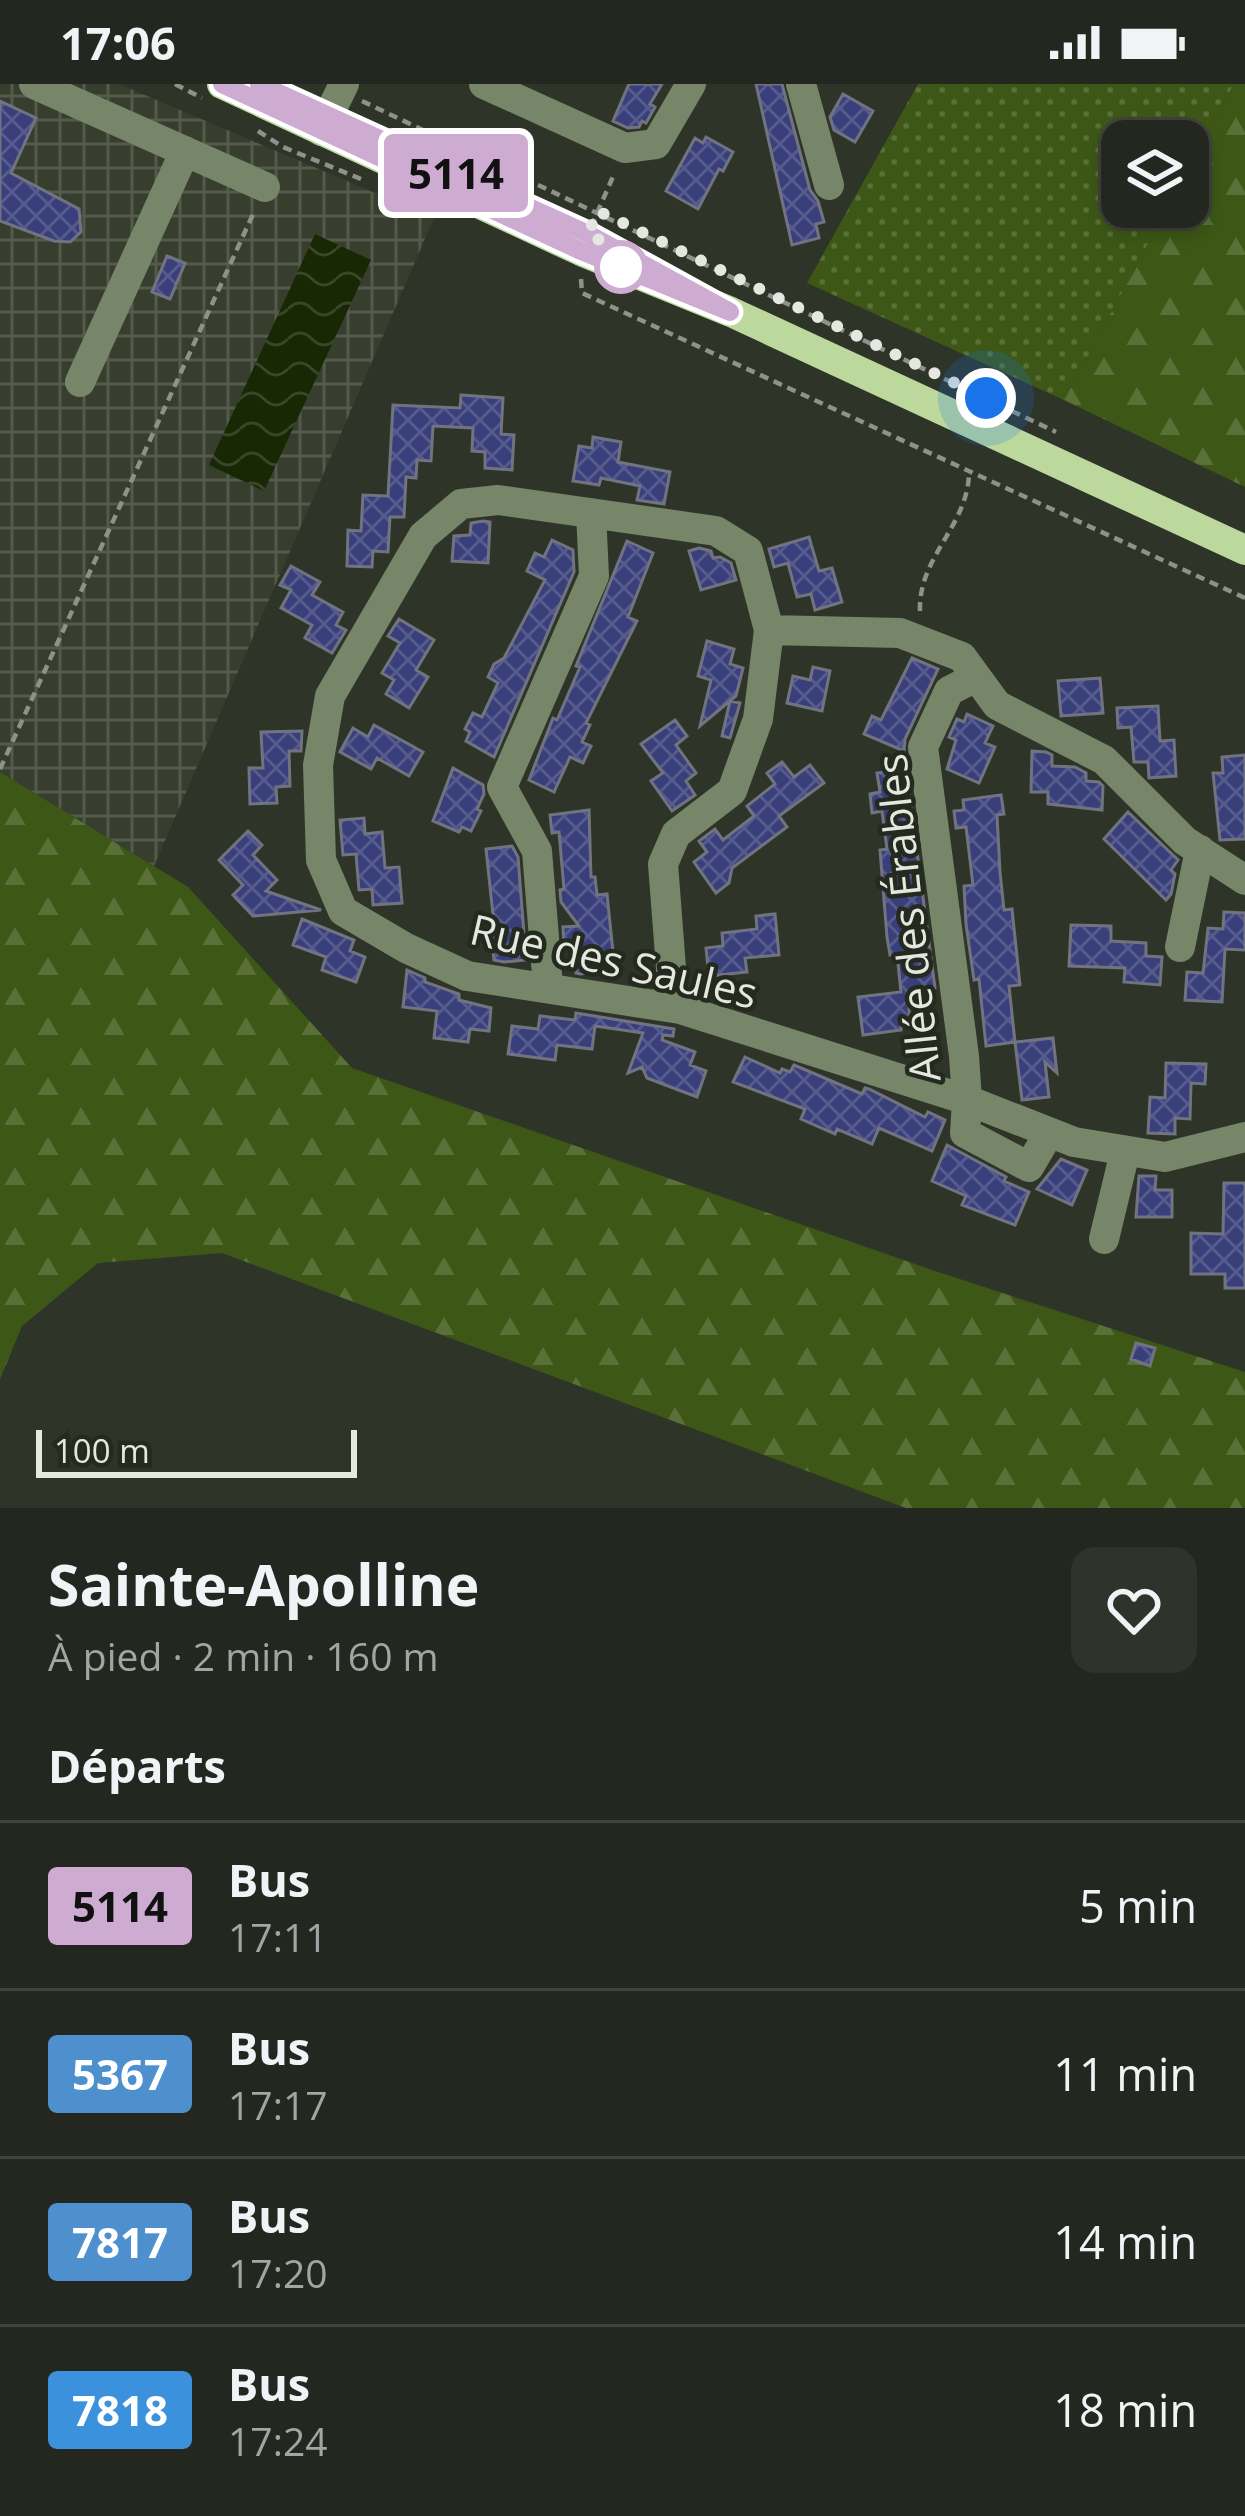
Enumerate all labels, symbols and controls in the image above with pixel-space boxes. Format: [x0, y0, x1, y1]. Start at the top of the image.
text: 17:06 [60, 12, 176, 73]
map controls [1101, 120, 1209, 228]
button: layers [1101, 120, 1209, 228]
line badge: 5114 [372, 134, 540, 212]
text: 5114 [408, 144, 504, 201]
unlabelled marker [596, 242, 646, 292]
your location [956, 368, 1016, 428]
street label: Allée des Érables [861, 751, 953, 1085]
street label: Rue des Saules [465, 899, 763, 1021]
scale bar [36, 1424, 357, 1477]
text: 100 m [54, 1428, 150, 1473]
text: Sainte-Apolline [48, 1545, 479, 1623]
button: heart [1071, 1547, 1197, 1673]
text: À pied · 2 min · 160 m [48, 1629, 439, 1682]
text: Départs [48, 1735, 226, 1796]
text: Bus [228, 1849, 310, 1910]
text: 5 min [1079, 1875, 1197, 1936]
text: 5114 [72, 1877, 168, 1934]
text: 17:11 [228, 1910, 328, 1963]
text: Bus [228, 2017, 310, 2078]
text: 11 min [1053, 2043, 1197, 2104]
text: 5367 [72, 2045, 168, 2102]
text: 17:17 [228, 2078, 328, 2131]
text: Bus [228, 2185, 310, 2246]
text: 14 min [1053, 2211, 1197, 2272]
text: 7817 [72, 2213, 168, 2270]
text: 17:20 [228, 2246, 328, 2299]
text: Bus [228, 2353, 310, 2414]
text: 18 min [1053, 2379, 1197, 2440]
text: 7818 [72, 2381, 168, 2438]
text: 17:24 [228, 2414, 328, 2467]

